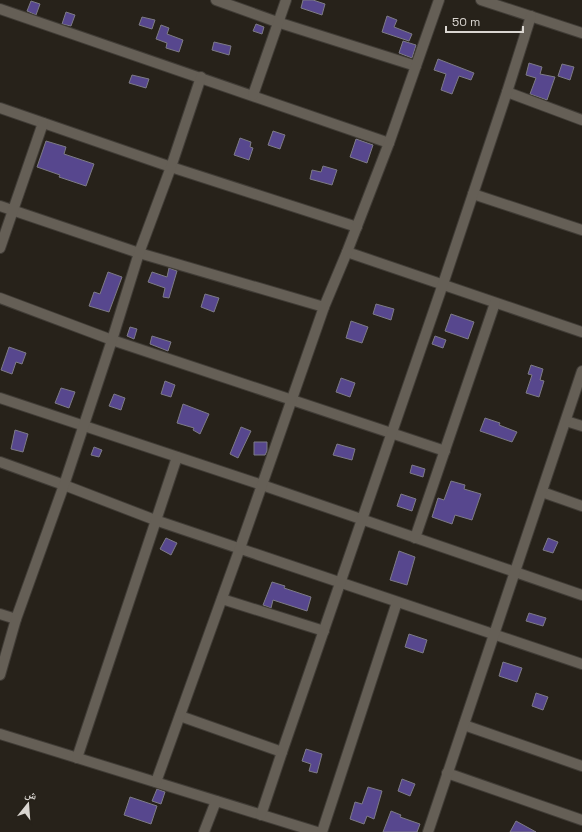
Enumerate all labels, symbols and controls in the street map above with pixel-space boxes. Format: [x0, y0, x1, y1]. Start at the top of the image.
scale bar [446, 8, 523, 34]
text: 50 m [452, 14, 480, 30]
north arrow [8, 784, 48, 824]
text: ش [23, 786, 39, 804]

